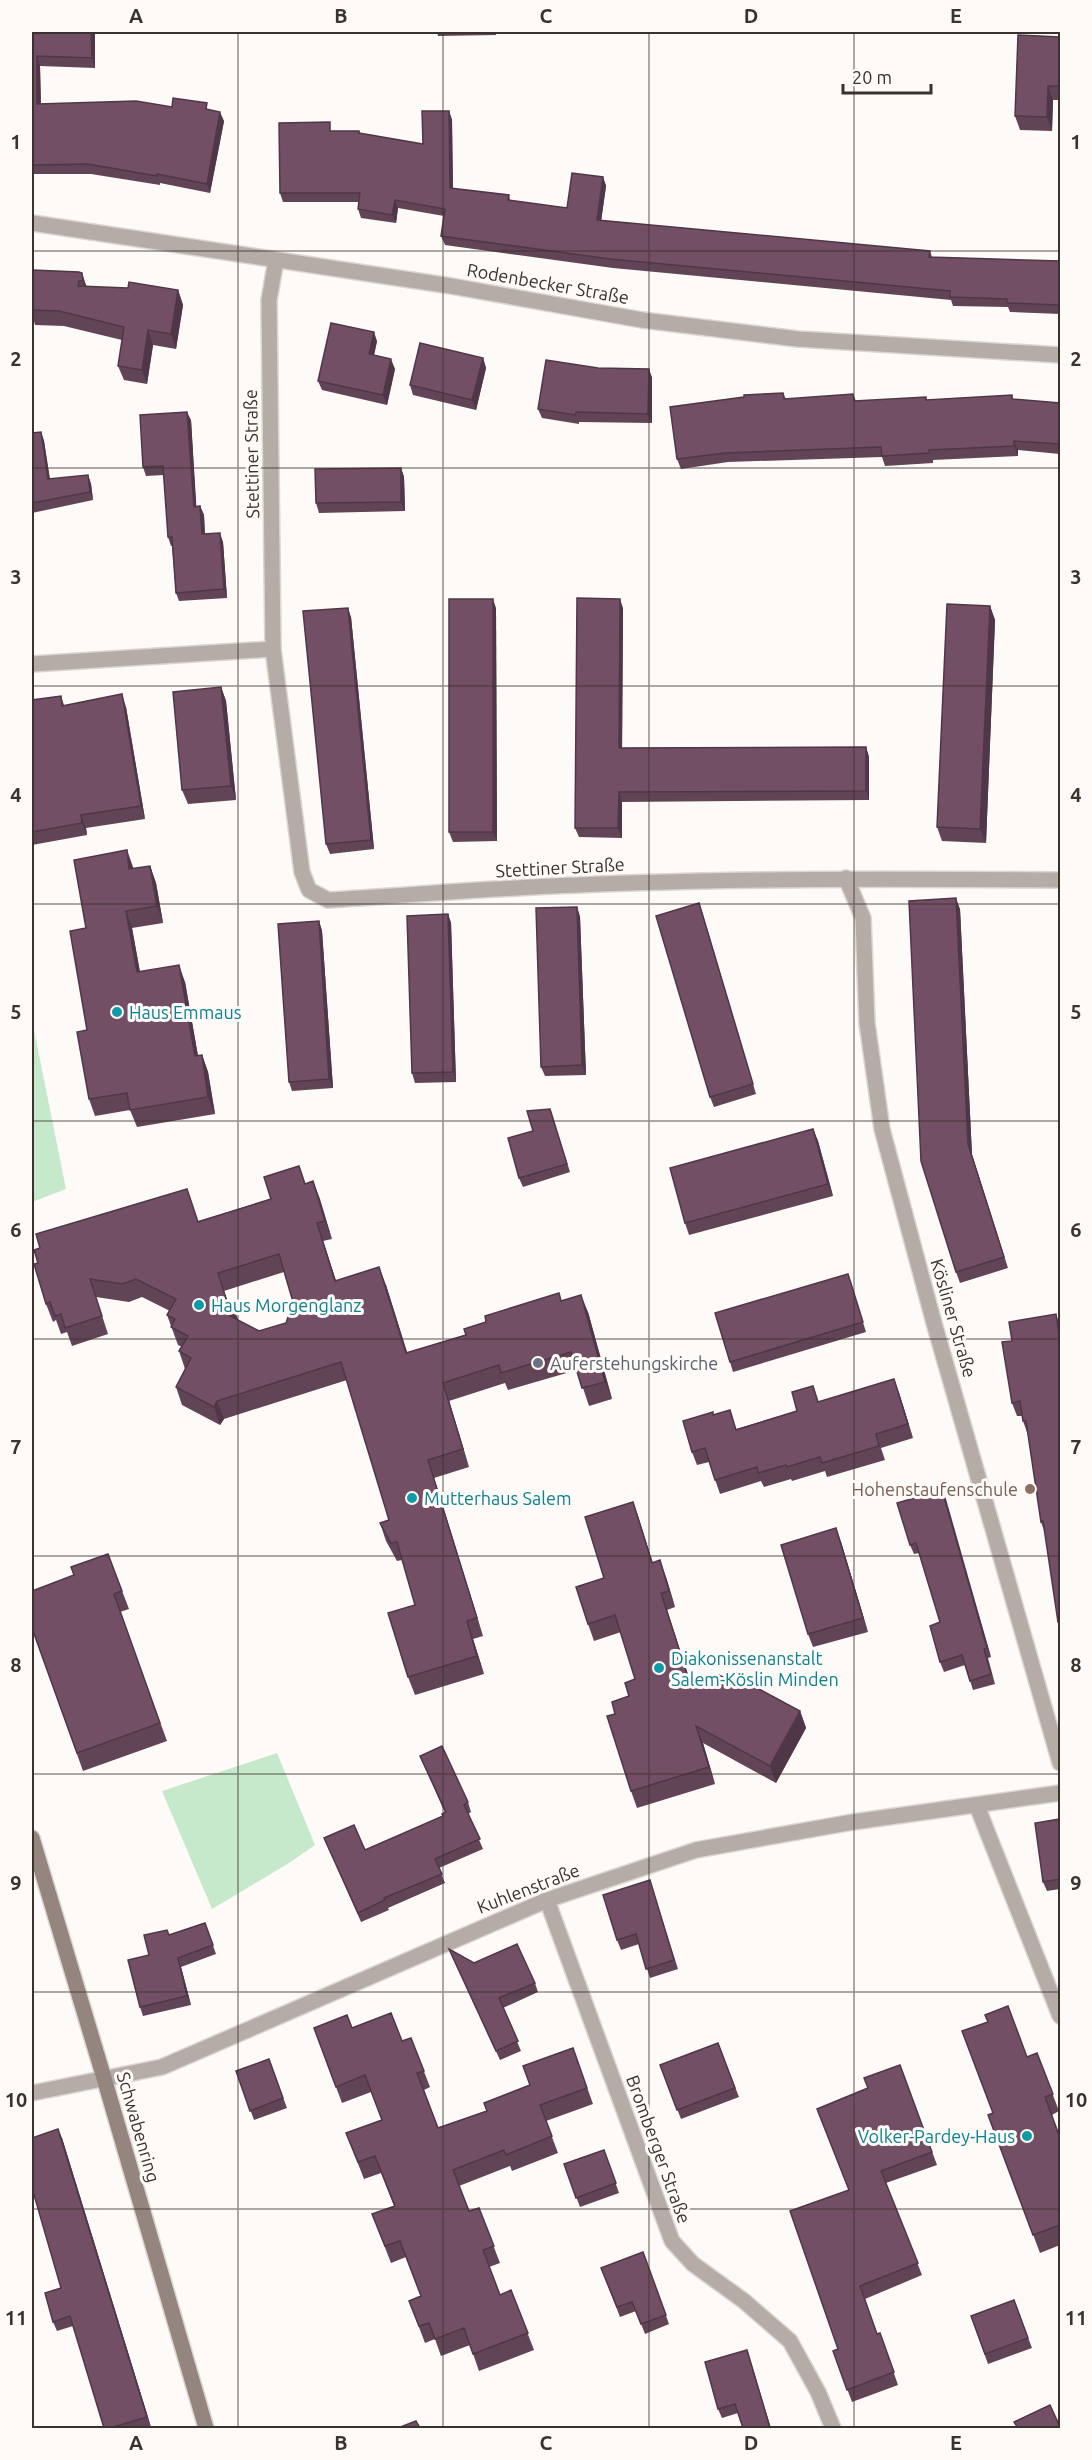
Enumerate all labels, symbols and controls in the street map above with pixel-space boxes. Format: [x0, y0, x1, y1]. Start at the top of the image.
text: A [129, 4, 143, 27]
text: B [334, 4, 348, 27]
text: C [540, 4, 553, 27]
text: D [744, 4, 758, 27]
text: E [950, 4, 962, 27]
scale bar [843, 57, 932, 95]
text: 20 m [852, 67, 892, 87]
text: 1 [10, 130, 22, 153]
text: 1 [1070, 130, 1082, 153]
street label: Rodenbecker Straße [465, 259, 631, 307]
text: 2 [10, 347, 22, 370]
text: 2 [1070, 347, 1082, 370]
street label: Stettiner Straße [240, 389, 262, 519]
text: 3 [10, 565, 22, 588]
text: 3 [1070, 565, 1082, 588]
text: 4 [10, 783, 22, 806]
text: 4 [1070, 783, 1082, 806]
street label: Stettiner Straße [495, 854, 625, 880]
text: 5 [10, 1000, 22, 1023]
text: 5 [1070, 1000, 1082, 1023]
place label: Haus Emmaus [129, 1002, 242, 1022]
marker: Haus Emmaus [110, 1005, 124, 1019]
text: 6 [10, 1218, 22, 1241]
text: 6 [1070, 1218, 1082, 1241]
street label: Kösliner Straße [927, 1256, 981, 1380]
place label: Haus Morgenglanz [211, 1295, 361, 1315]
marker: Haus Morgenglanz [192, 1298, 206, 1312]
place label: Auferstehungskirche [550, 1353, 718, 1373]
marker: Auferstehungskirche [531, 1356, 545, 1370]
text: 7 [10, 1435, 22, 1458]
text: 7 [1070, 1435, 1082, 1458]
place label: Hohenstaufenschule [852, 1479, 1018, 1499]
marker: Hohenstaufenschule [1023, 1482, 1037, 1496]
place label: Mutterhaus Salem [424, 1488, 571, 1508]
marker: Mutterhaus Salem [405, 1491, 419, 1505]
place label: Diakonissenanstalt Salem-Köslin Minden [671, 1648, 839, 1689]
text: 8 [10, 1653, 22, 1676]
text: 8 [1070, 1653, 1082, 1676]
marker: Diakonissenanstalt Salem-Köslin Minden [652, 1661, 666, 1675]
street label: Kuhlenstraße [474, 1859, 582, 1917]
text: 9 [10, 1871, 22, 1894]
text: 9 [1070, 1871, 1082, 1894]
street label: Schwabenring [114, 2070, 164, 2184]
street label: Bromberger Straße [623, 2072, 695, 2226]
text: 10 [5, 2088, 27, 2111]
text: 10 [1065, 2088, 1087, 2111]
place label: Volker-Pardey-Haus [858, 2126, 1015, 2146]
marker: Volker-Pardey-Haus [1020, 2129, 1034, 2143]
text: 11 [5, 2306, 27, 2329]
text: 11 [1065, 2306, 1087, 2329]
text: A [129, 2431, 143, 2454]
text: B [334, 2431, 348, 2454]
text: C [540, 2431, 553, 2454]
text: D [744, 2431, 758, 2454]
text: E [950, 2431, 962, 2454]

